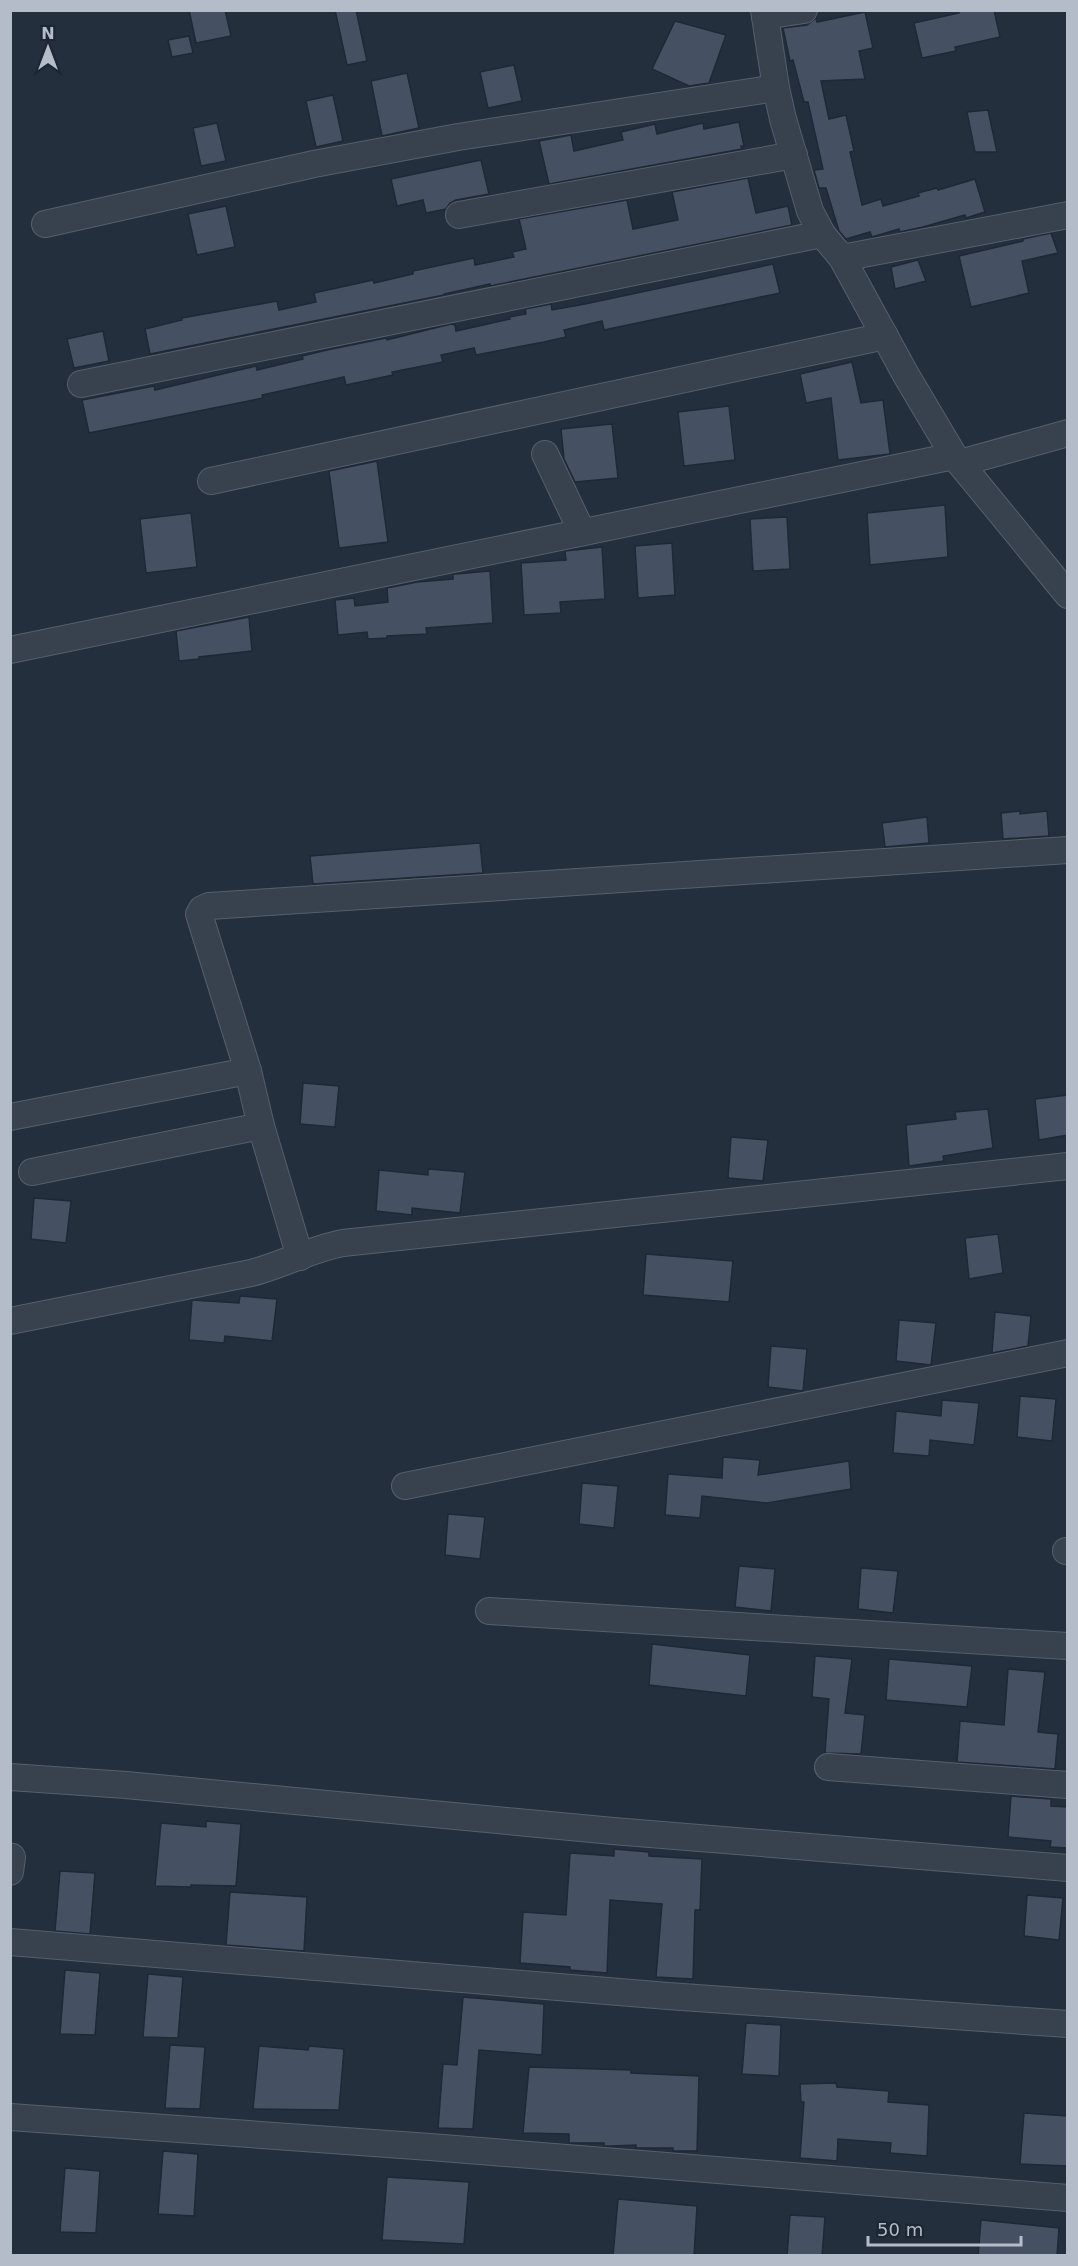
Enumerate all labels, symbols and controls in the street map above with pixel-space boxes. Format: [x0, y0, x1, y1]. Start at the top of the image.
north arrow [18, 18, 78, 78]
text: N [41, 24, 55, 43]
scale bar [868, 2209, 1021, 2247]
text: 50 m [877, 2219, 923, 2240]

